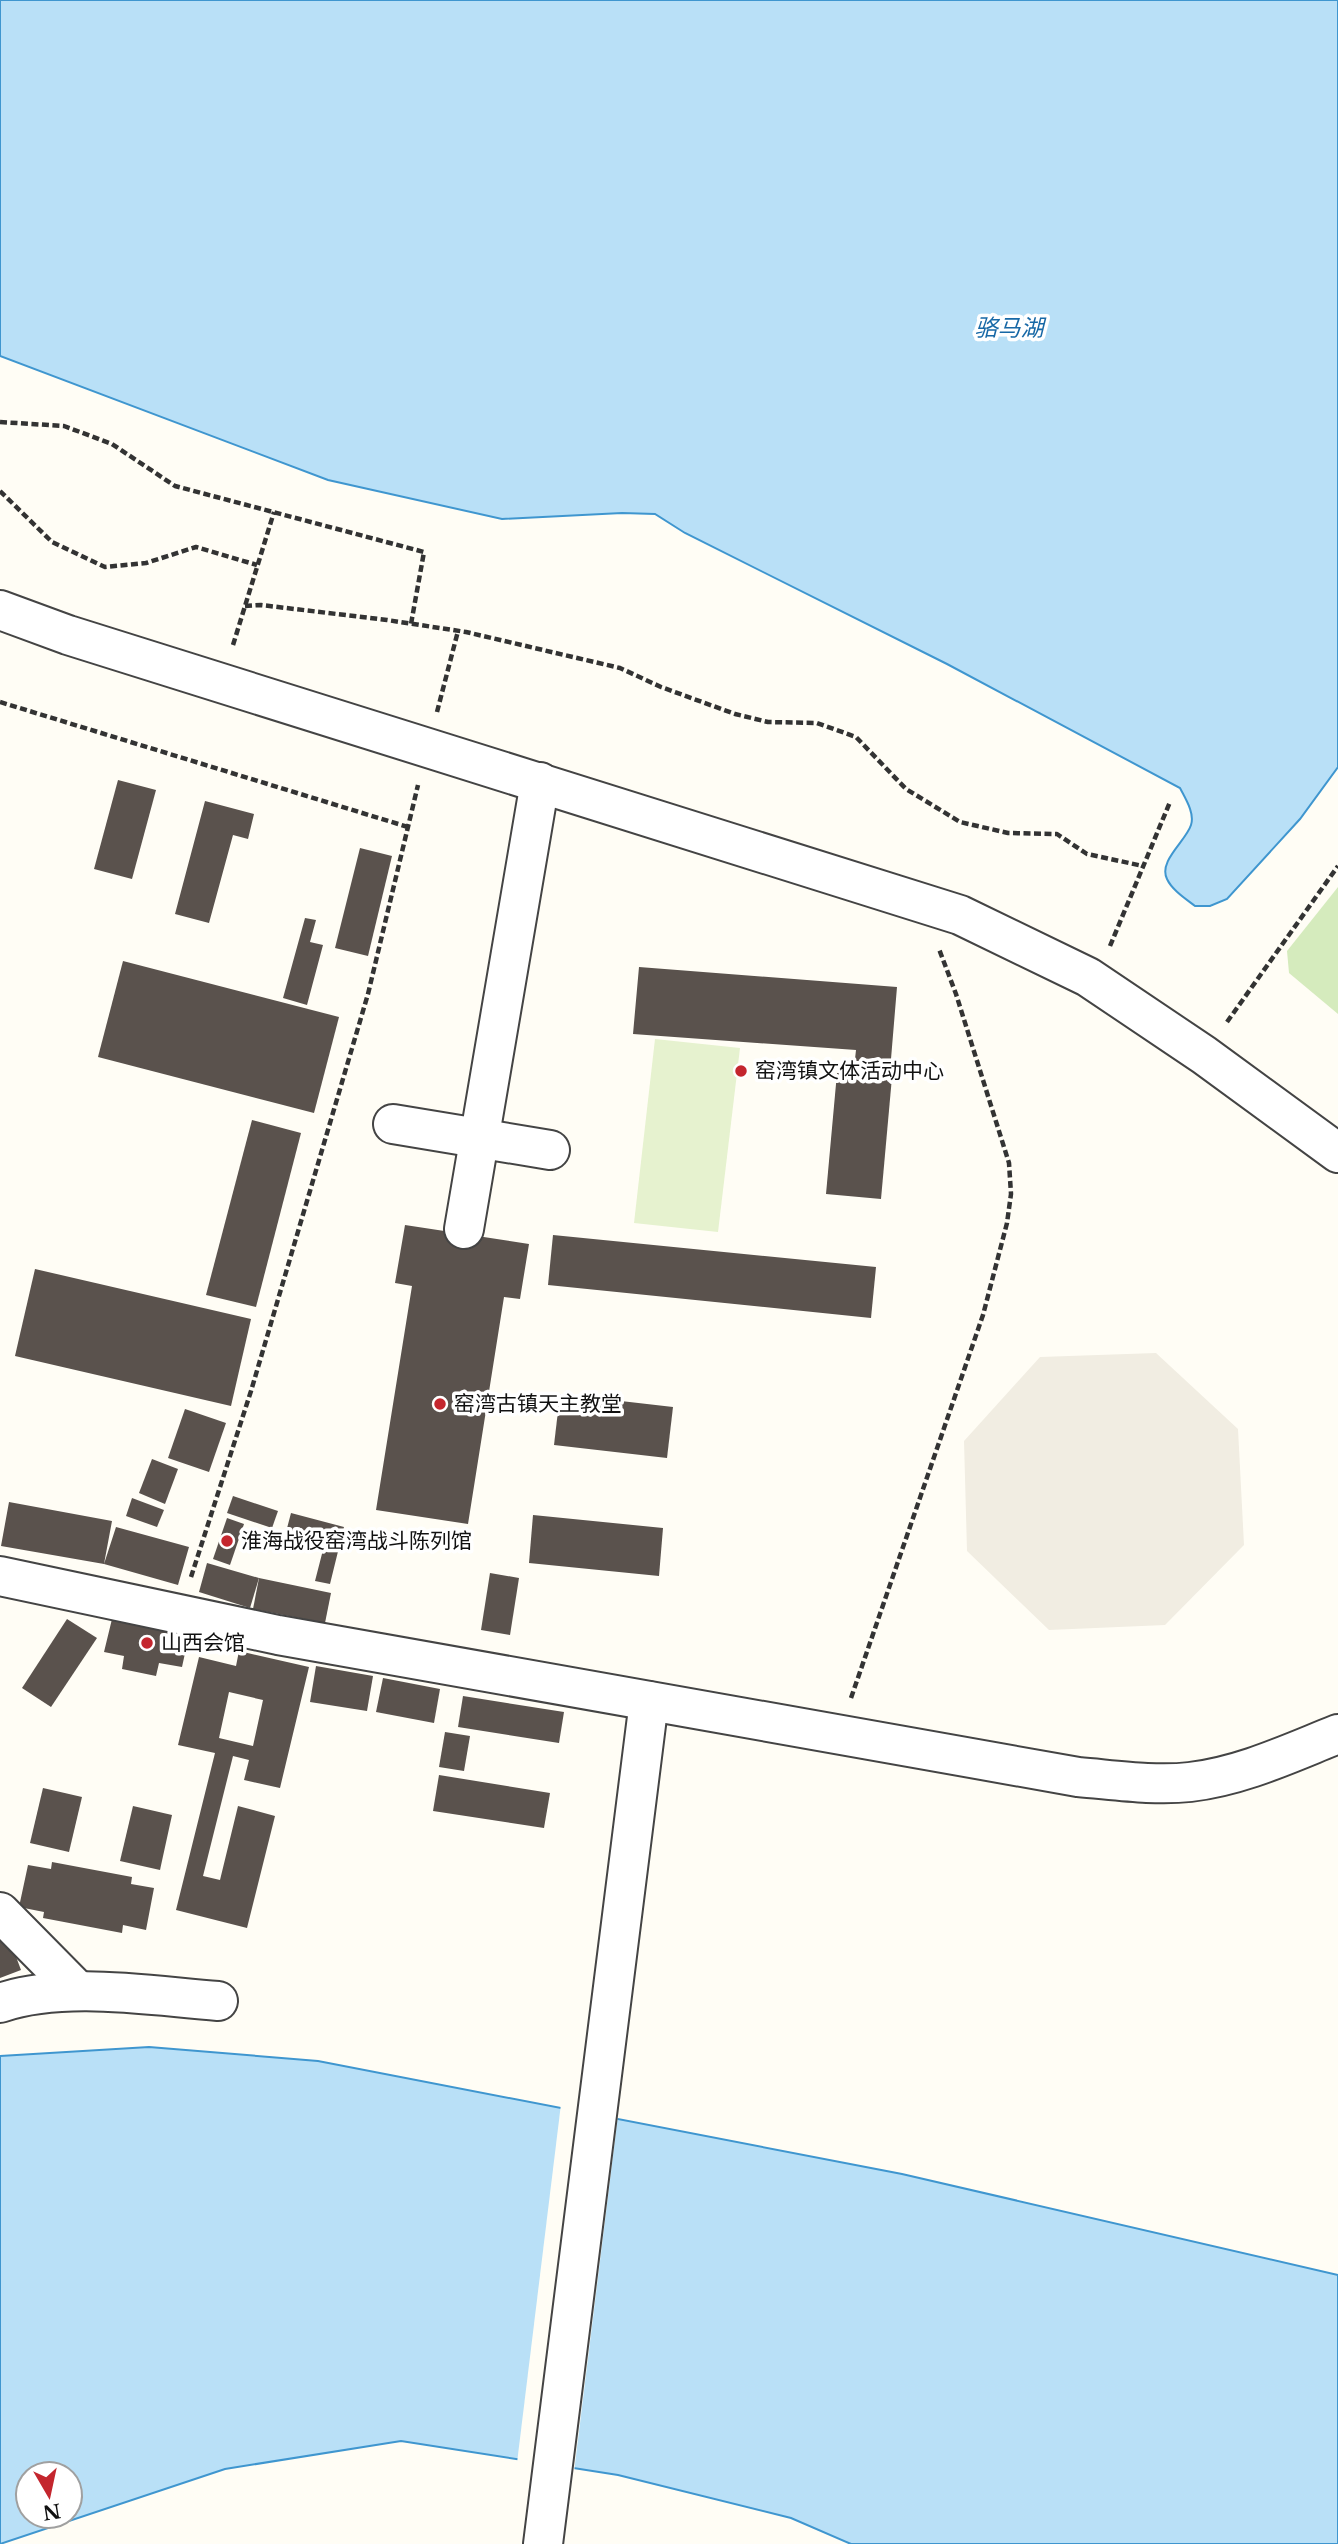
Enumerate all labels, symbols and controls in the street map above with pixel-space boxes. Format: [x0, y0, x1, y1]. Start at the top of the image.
water label: 骆马湖 [975, 314, 1047, 342]
place label: 窑湾镇文体活动中心 [755, 1058, 944, 1084]
marker: 窑湾镇文体活动中心 [733, 1063, 749, 1079]
place label: 窑湾古镇天主教堂 [454, 1391, 622, 1417]
marker: 窑湾古镇天主教堂 [432, 1396, 448, 1412]
place label: 淮海战役窑湾战斗陈列馆 [241, 1528, 472, 1554]
marker: 淮海战役窑湾战斗陈列馆 [219, 1533, 235, 1549]
place label: 山西会馆 [161, 1630, 245, 1656]
marker: 山西会馆 [139, 1635, 155, 1651]
north arrow [14, 2460, 84, 2530]
text: N [41, 2499, 62, 2524]

